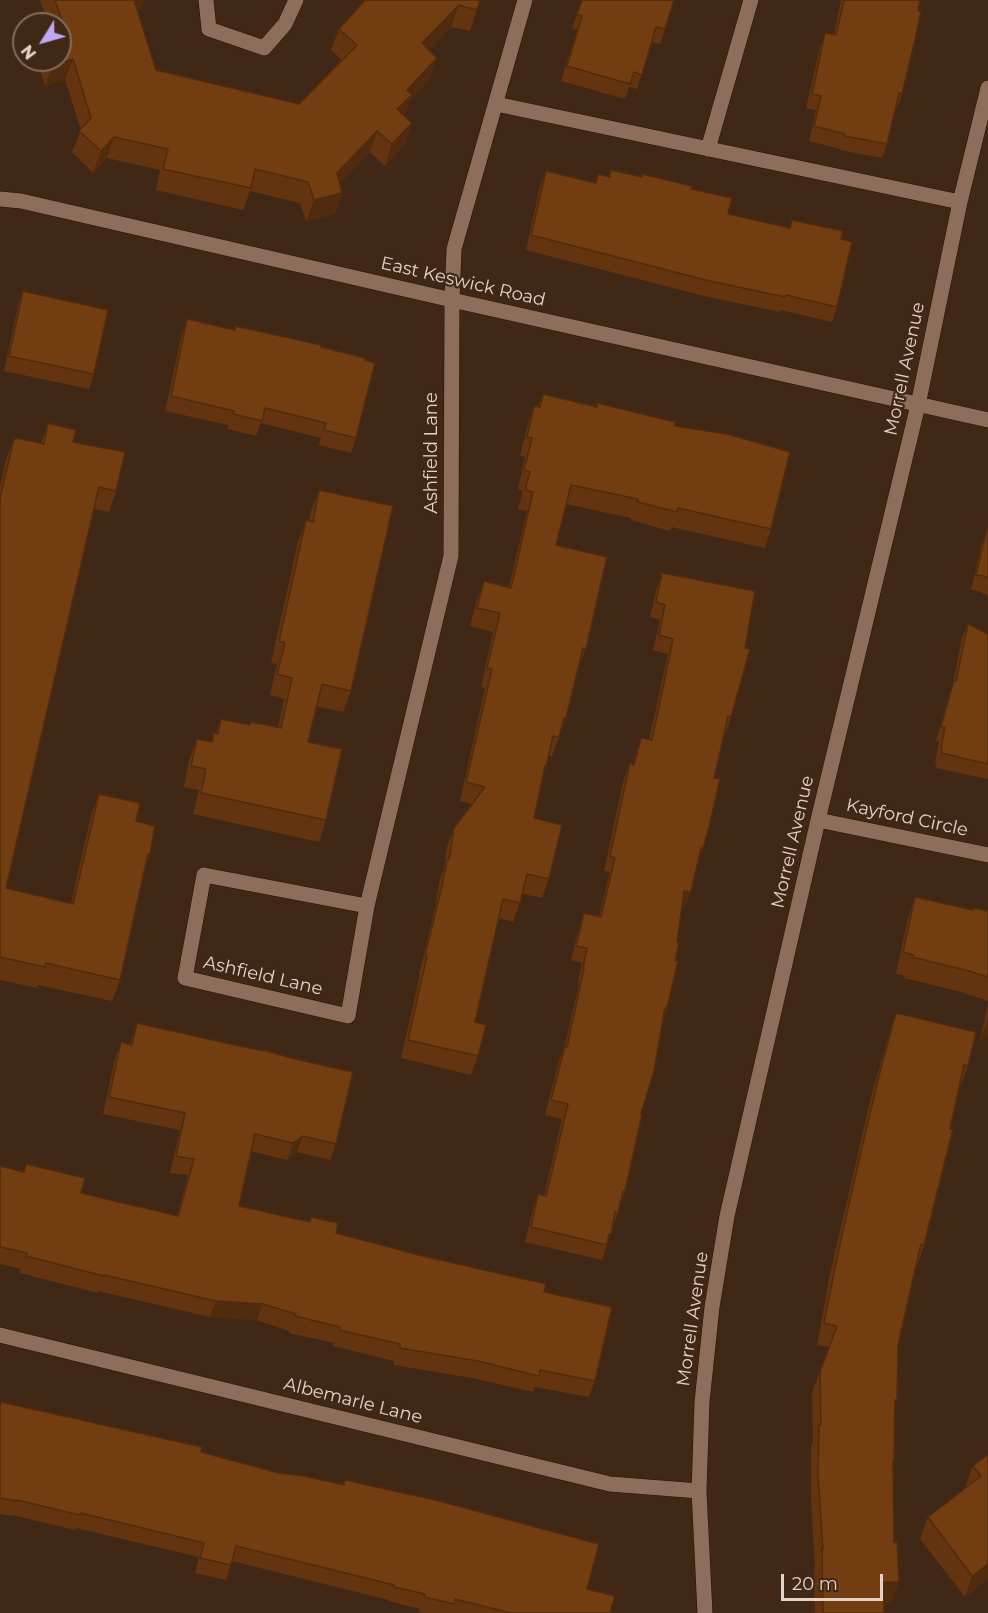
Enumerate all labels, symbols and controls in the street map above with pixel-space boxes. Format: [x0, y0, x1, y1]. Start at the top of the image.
north arrow [12, 12, 72, 72]
text: N [17, 41, 40, 63]
street label: East Keswick Road [379, 253, 547, 311]
street label: Morrell Avenue [880, 300, 930, 438]
street label: Ashfield Lane [421, 392, 443, 514]
street label: Morrell Avenue [767, 773, 819, 911]
street label: Kayford Circle [844, 795, 970, 841]
street label: Ashfield Lane [201, 952, 325, 1000]
street label: Morrell Avenue [673, 1250, 713, 1388]
street label: Albemarle Lane [281, 1373, 425, 1429]
scale bar [784, 1562, 886, 1600]
text: 20 m [792, 1573, 838, 1595]

